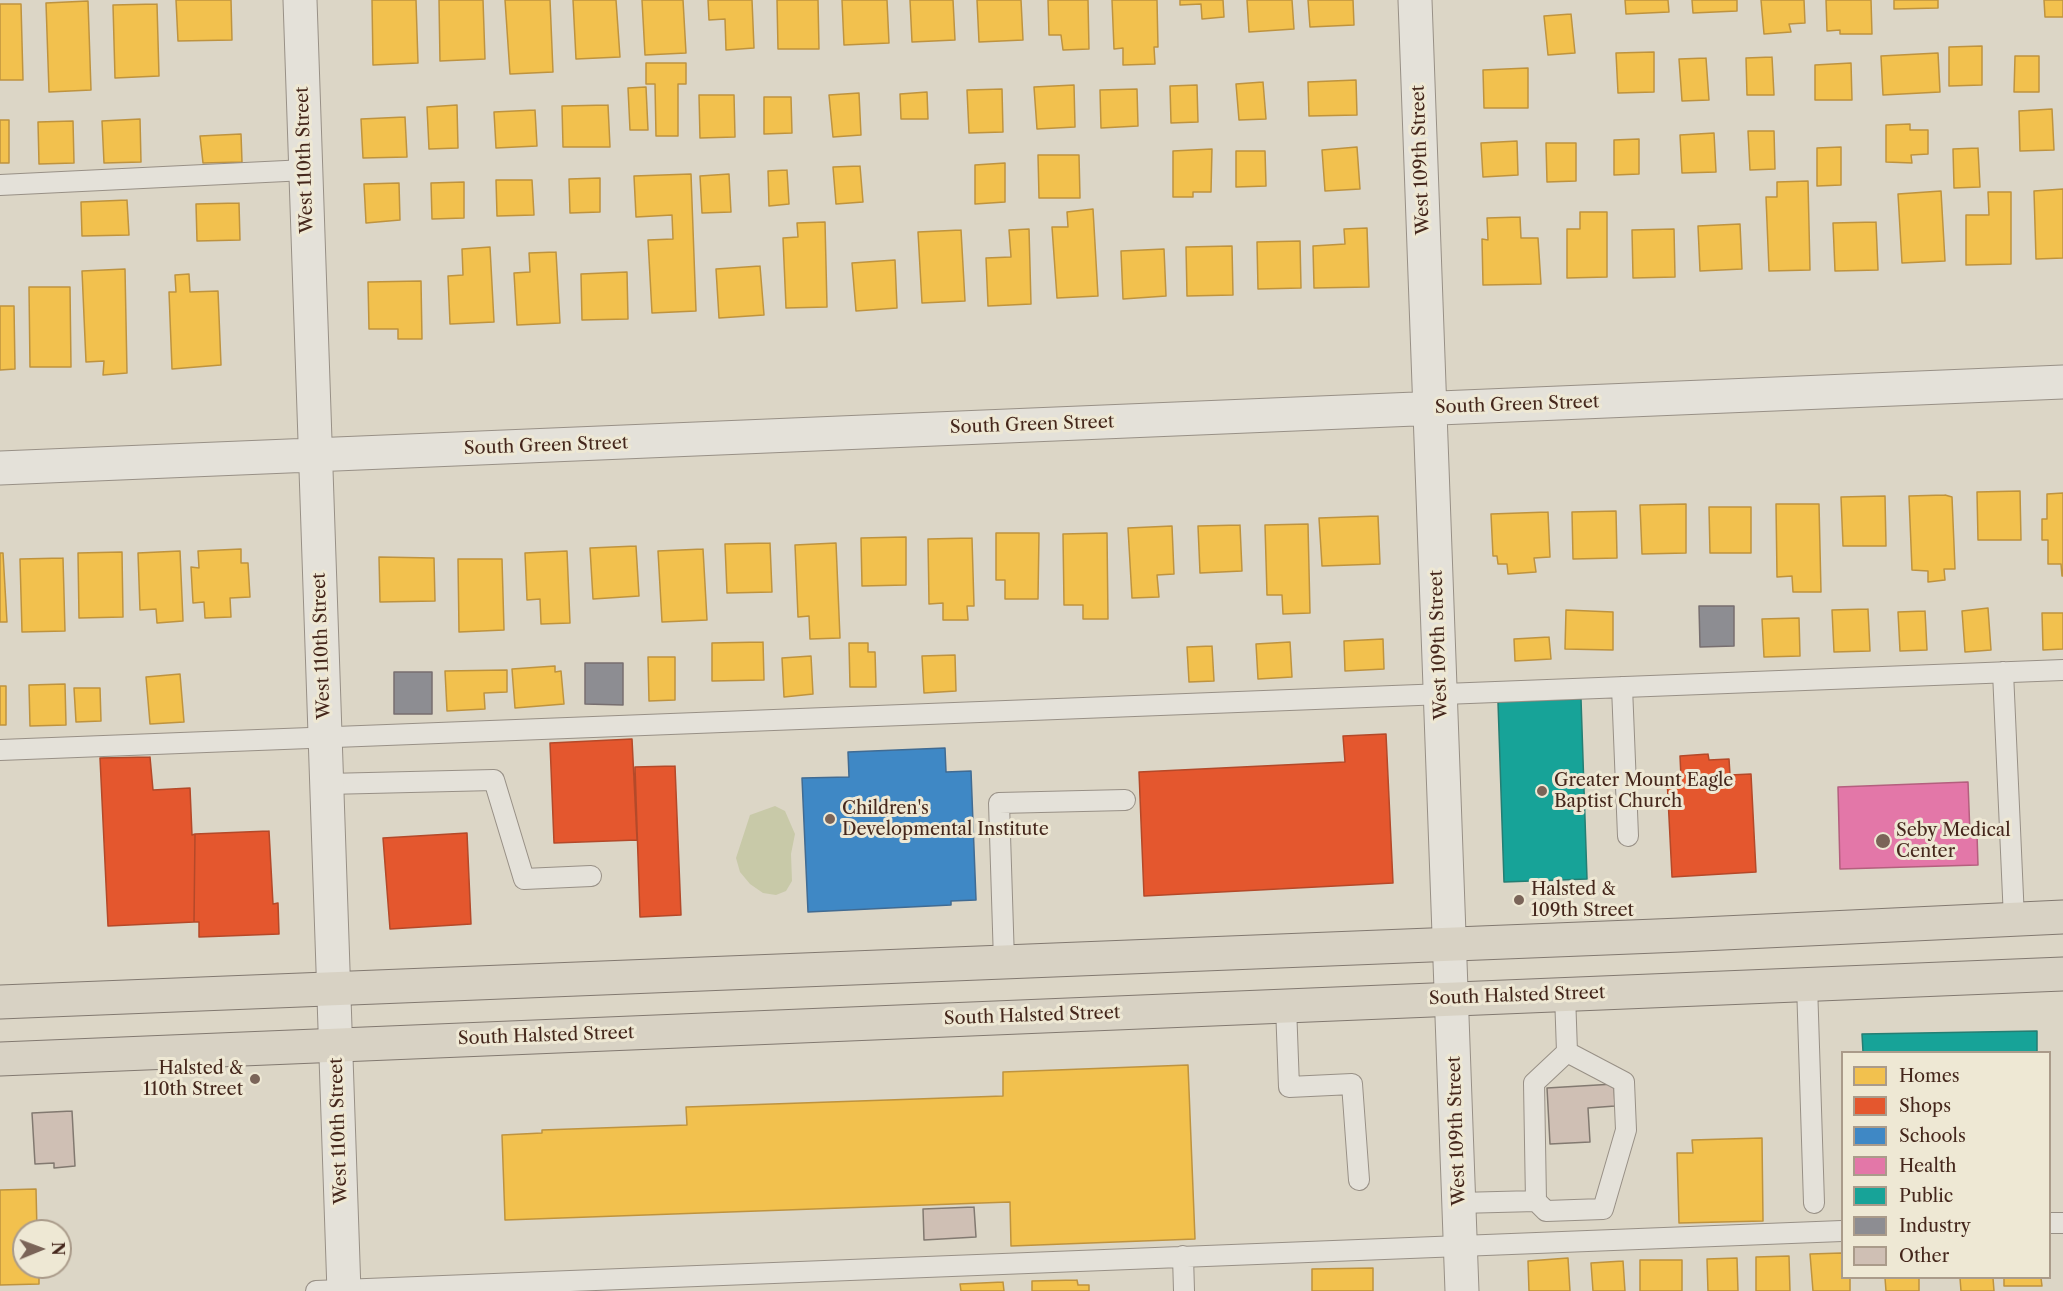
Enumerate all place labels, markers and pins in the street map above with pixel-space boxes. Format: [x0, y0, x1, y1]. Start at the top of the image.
place label: Greater Mount Eagle Baptist Church [1554, 770, 1733, 812]
marker: Greater Mount Eagle Baptist Church [1535, 784, 1549, 798]
place label: Children's Developmental Institute [842, 798, 1049, 840]
marker: Children's Developmental Institute [823, 812, 837, 826]
place label: Seby Medical Center [1896, 820, 2011, 862]
marker: Seby Medical Center [1874, 832, 1892, 850]
place label: Halsted & 109th Street [1531, 879, 1634, 922]
marker: Halsted & 109th Street [1512, 893, 1526, 907]
place label: Halsted & 110th Street [143, 1058, 243, 1100]
marker: Halsted & 110th Street [248, 1072, 262, 1086]

